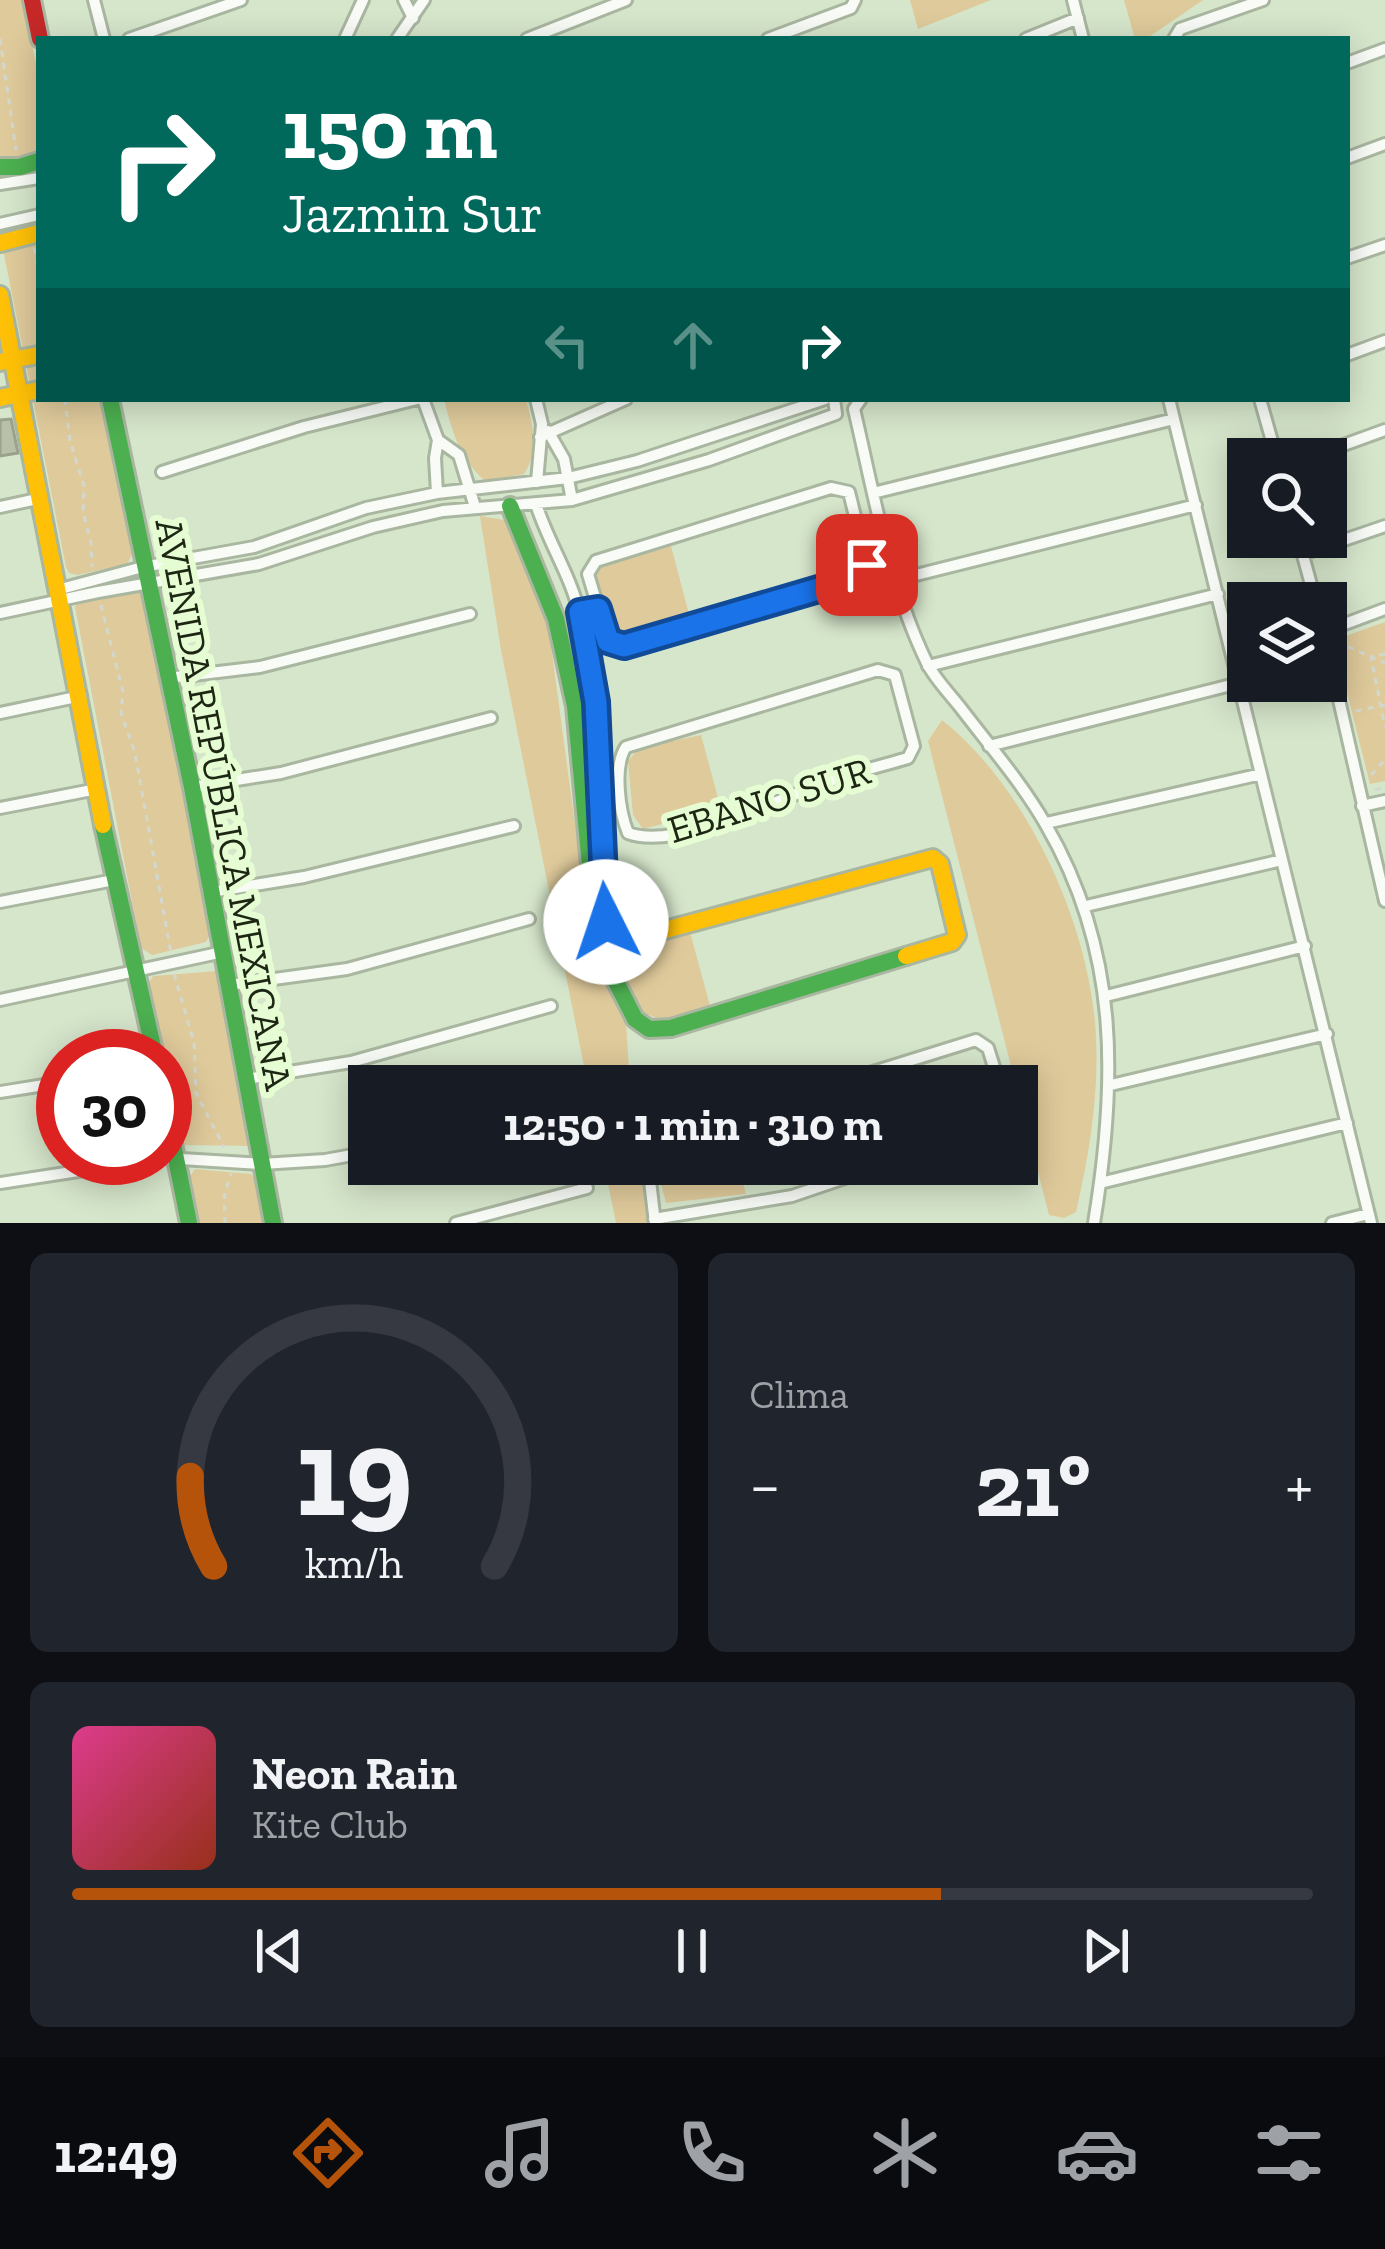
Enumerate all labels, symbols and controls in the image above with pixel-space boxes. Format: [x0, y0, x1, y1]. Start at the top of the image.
text: 150 m [282, 79, 497, 180]
icon: right [84, 84, 240, 240]
text: Jazmin Sur [282, 181, 543, 246]
icon: left [534, 312, 600, 378]
icon: ahead [660, 312, 726, 378]
icon: right [786, 312, 852, 378]
map controls [1227, 438, 1347, 702]
button: search [1227, 438, 1347, 558]
street label: AVENIDA REPÚBLICA MEXICANA [145, 514, 303, 1095]
pin [816, 514, 918, 616]
icon: arrive [834, 532, 900, 598]
button: layers [1227, 582, 1347, 702]
street label: EBANO SUR [662, 747, 876, 853]
position arrow [543, 859, 669, 985]
speed limit sign: 30 [36, 1029, 192, 1185]
text: 12:50 · 1 min · 310 m [503, 1098, 883, 1152]
text: Clima [750, 1371, 848, 1418]
text: 19 [295, 1397, 412, 1547]
text: 21° [975, 1431, 1091, 1539]
text: − [750, 1446, 780, 1525]
text: + [1285, 1446, 1313, 1525]
text: km/h [305, 1537, 403, 1588]
text: Neon Rain [252, 1747, 457, 1801]
text: Kite Club [252, 1801, 408, 1848]
icon: previous [246, 1918, 312, 1984]
icon: pause [659, 1918, 725, 1984]
icon: next [1073, 1918, 1139, 1984]
icon: directions [286, 2111, 370, 2195]
icon: music [478, 2111, 562, 2195]
icon: phone [670, 2111, 754, 2195]
icon: climate [863, 2111, 947, 2195]
icon: car [1055, 2111, 1139, 2195]
icon: filters [1247, 2111, 1331, 2195]
text: 12:49 [54, 2121, 178, 2186]

